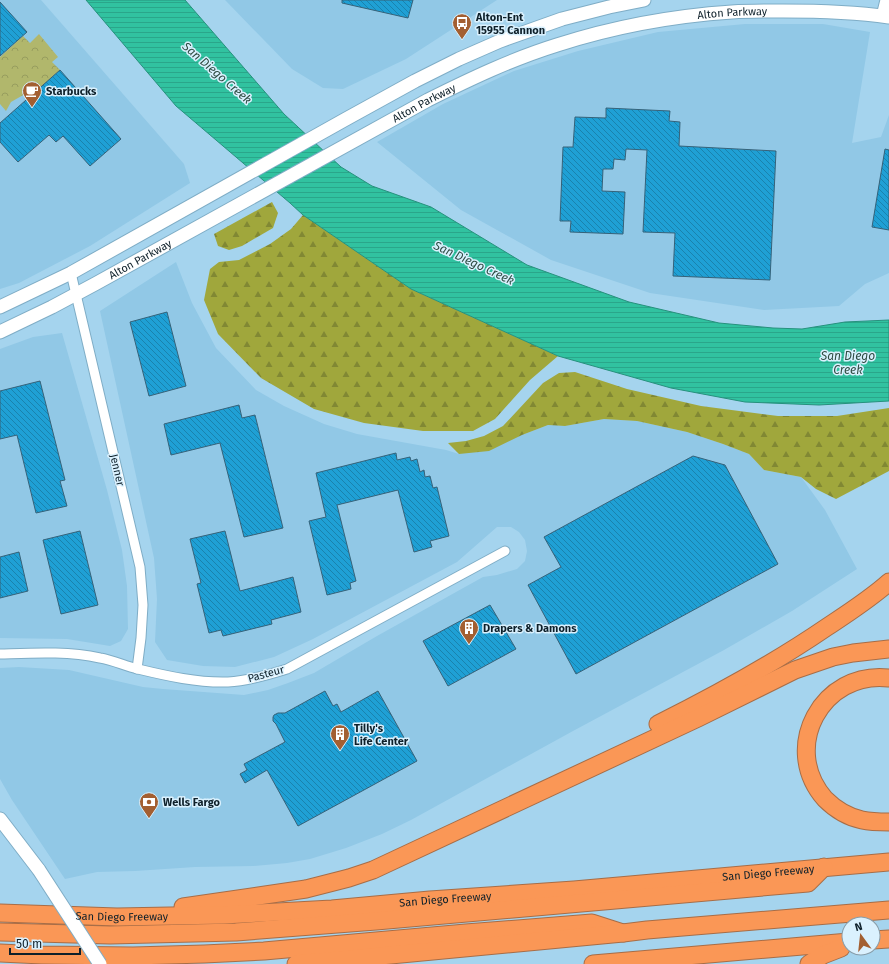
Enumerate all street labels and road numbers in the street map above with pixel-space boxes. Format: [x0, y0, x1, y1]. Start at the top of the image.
street label: Alton Parkway [697, 5, 768, 22]
street label: Alton Parkway [390, 81, 458, 125]
street label: Alton Parkway [106, 236, 174, 282]
street label: Jenner [107, 453, 127, 488]
street label: Pasteur [246, 663, 286, 685]
street label: San Diego Freeway [722, 862, 815, 883]
street label: San Diego Freeway [399, 889, 492, 909]
street label: San Diego Freeway [76, 909, 169, 924]

